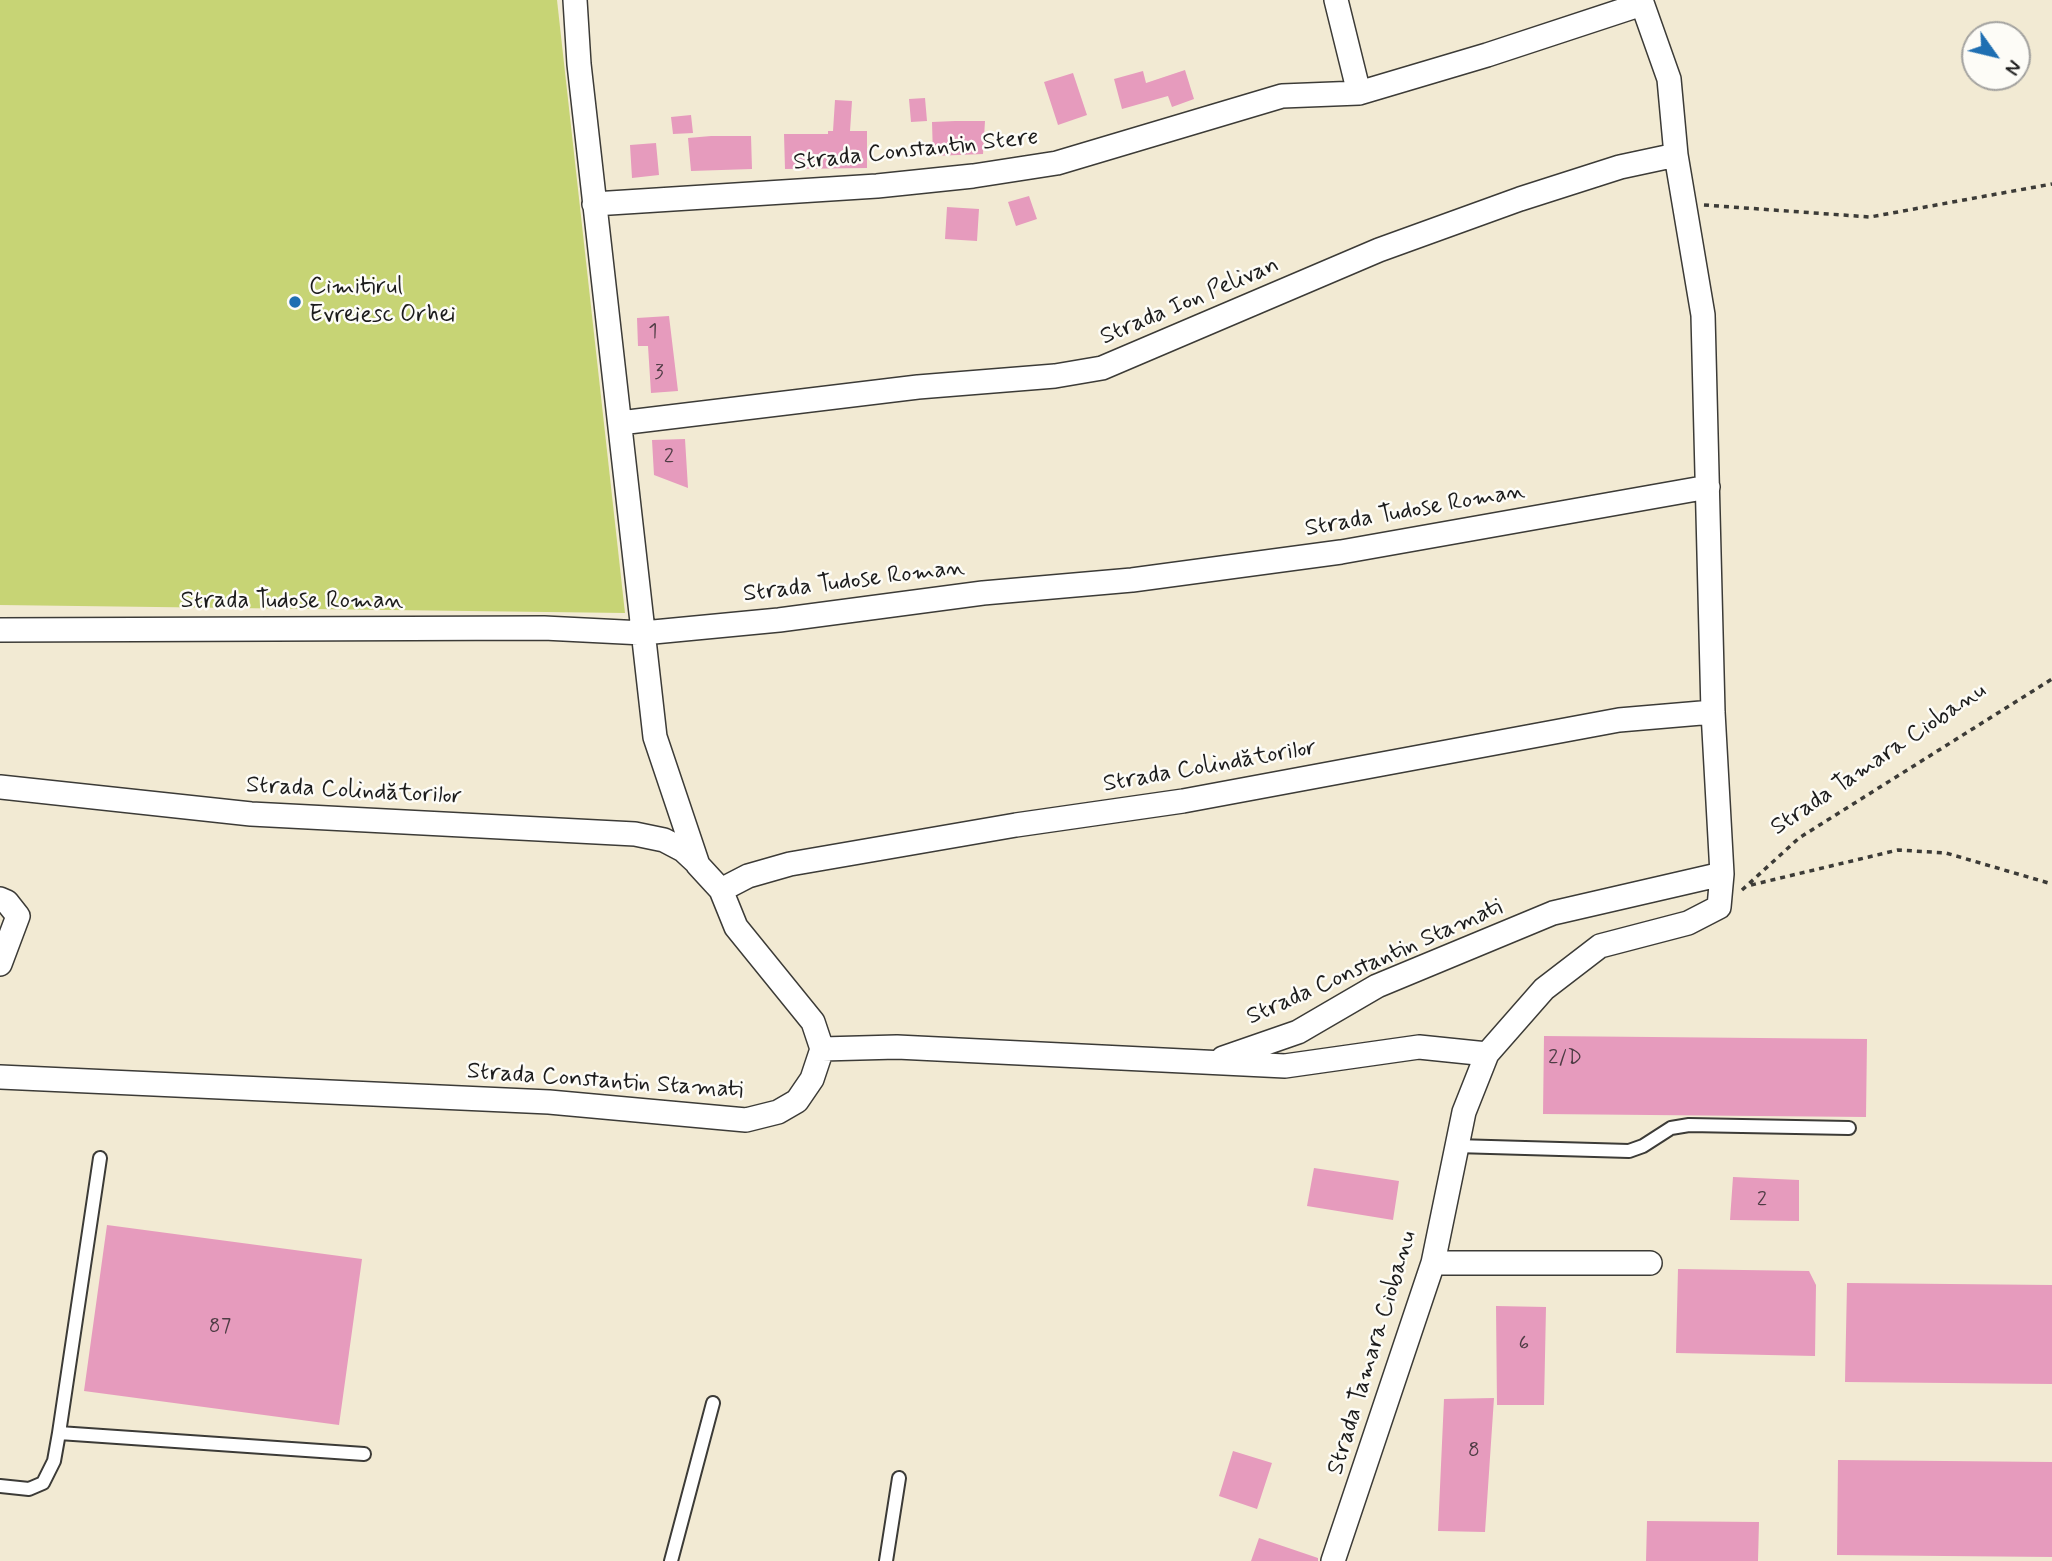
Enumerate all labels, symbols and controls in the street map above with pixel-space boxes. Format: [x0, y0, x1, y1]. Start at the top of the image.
north arrow [1961, 21, 2031, 91]
text: N [1998, 55, 2026, 79]
street label: Strada Constantin Stere [792, 124, 1040, 178]
street label: Strada Ion Pelivan [1096, 251, 1284, 353]
place label: Cimitirul Evreiesc Orhei [309, 274, 455, 330]
marker: Cimitirul Evreiesc Orhei [287, 294, 303, 310]
house number: 1 [648, 320, 658, 346]
house number: 3 [654, 361, 664, 387]
house number: 2 [664, 445, 674, 471]
street label: Strada Tudose Roman [1303, 477, 1527, 545]
street label: Strada Tudose Roman [742, 554, 966, 610]
street label: Strada Tudose Roman [181, 588, 403, 616]
street label: Strada Tamara Ciobanu [1766, 677, 1992, 843]
street label: Strada Colindătorilor [1101, 734, 1319, 800]
street label: Strada Colindătorilor [245, 772, 463, 812]
street label: Strada Constantin Stamati [1243, 894, 1507, 1032]
house number: 2/D [1548, 1046, 1582, 1072]
street label: Strada Constantin Stamati [466, 1058, 744, 1106]
house number: 2 [1757, 1188, 1767, 1214]
street label: Strada Tamara Ciobanu [1322, 1228, 1424, 1478]
house number: 87 [209, 1315, 231, 1341]
house number: 6 [1519, 1332, 1529, 1358]
house number: 8 [1468, 1439, 1480, 1465]

